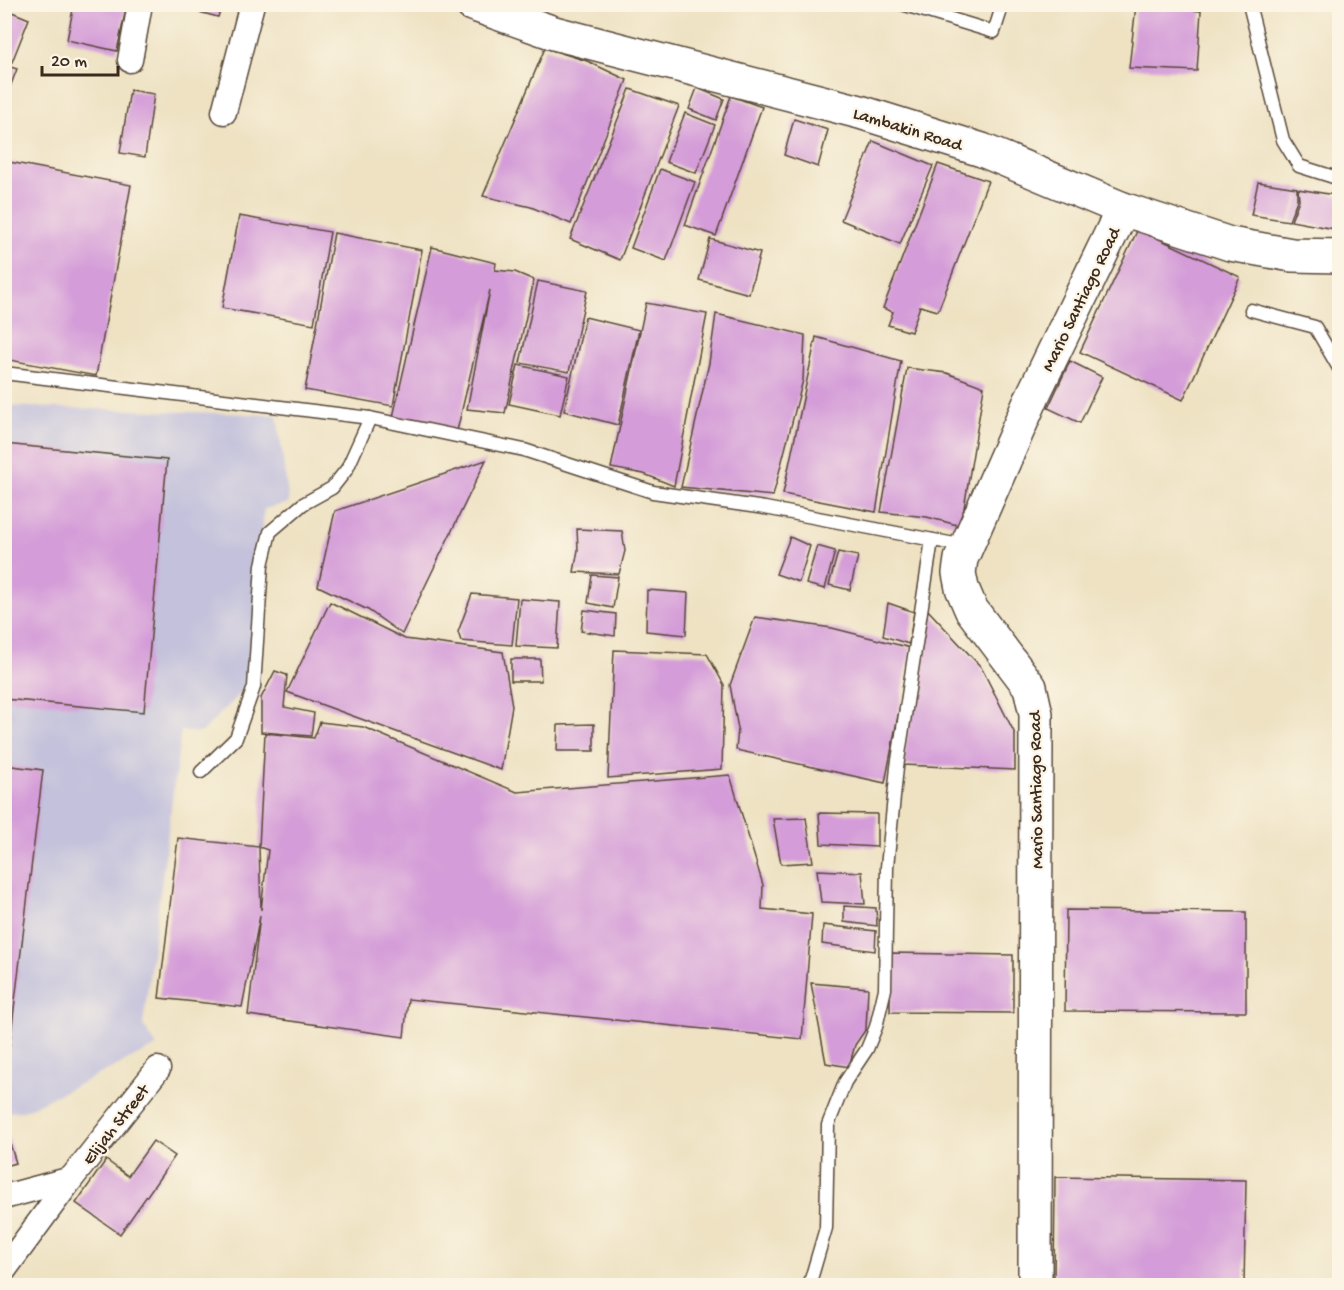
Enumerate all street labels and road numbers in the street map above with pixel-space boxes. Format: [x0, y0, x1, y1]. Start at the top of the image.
street label: Lambakin Road [850, 104, 966, 157]
street label: Mario Santiago Road [1038, 223, 1127, 376]
street label: Mario Santiago Road [1026, 710, 1049, 869]
street label: Elijah Street [79, 1080, 156, 1170]

